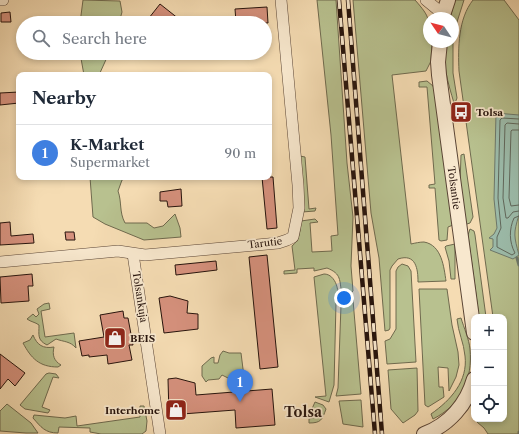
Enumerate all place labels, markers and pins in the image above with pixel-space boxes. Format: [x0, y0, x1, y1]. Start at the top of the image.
bus stop icon: Tolsa [448, 99, 474, 125]
place label: Tolsa [476, 106, 503, 119]
shop icon: BEIS [102, 325, 128, 351]
place label: BEIS [130, 332, 155, 345]
pin: 1 [227, 369, 253, 402]
shop icon: Interhome [163, 397, 189, 423]
place label: Interhome [105, 404, 160, 417]

